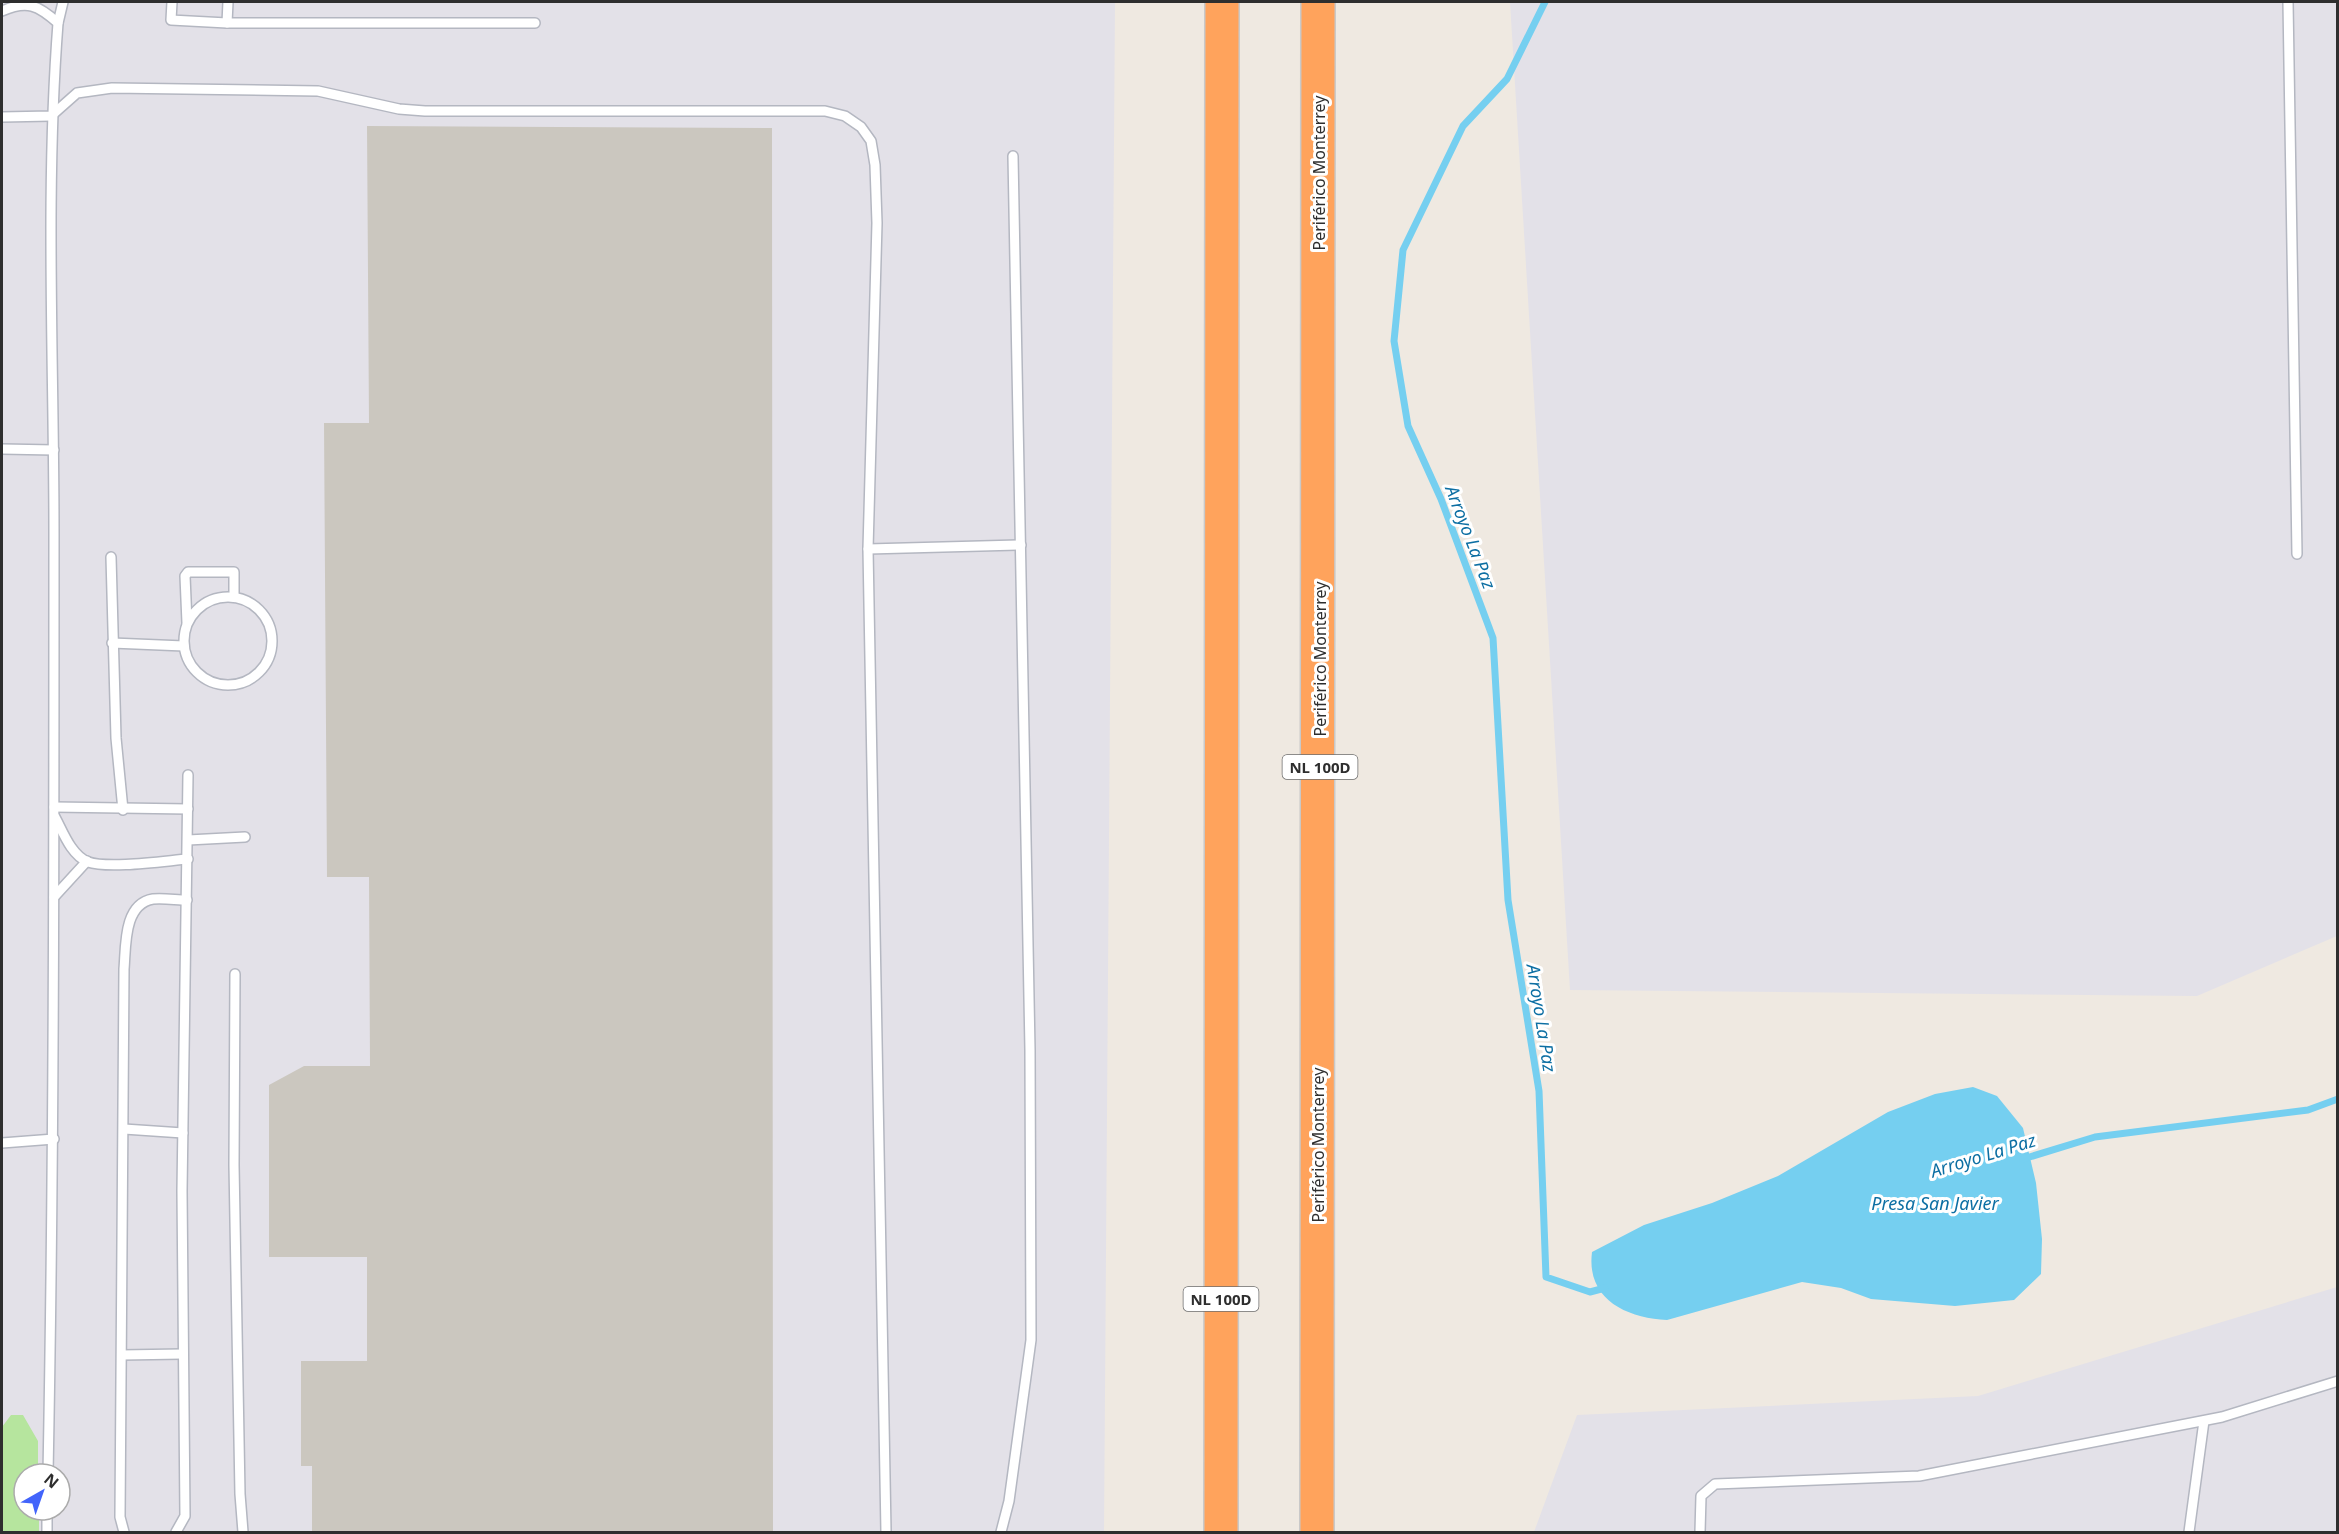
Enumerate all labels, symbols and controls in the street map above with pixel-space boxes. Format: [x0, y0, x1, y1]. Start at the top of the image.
street label: Periférico Monterrey [1308, 95, 1330, 250]
water label: Arroyo La Paz [1440, 480, 1502, 592]
street label: Periférico Monterrey [1309, 581, 1331, 736]
road number: NL 100D [1282, 755, 1358, 779]
water label: Arroyo La Paz [1521, 960, 1562, 1074]
street label: Periférico Monterrey [1307, 1067, 1329, 1222]
water label: Arroyo La Paz [1925, 1128, 2039, 1183]
water label: Presa San Javier [1871, 1191, 2000, 1215]
road number: NL 100D [1184, 1287, 1258, 1311]
north arrow [12, 1462, 72, 1522]
text: N [40, 1468, 64, 1493]

